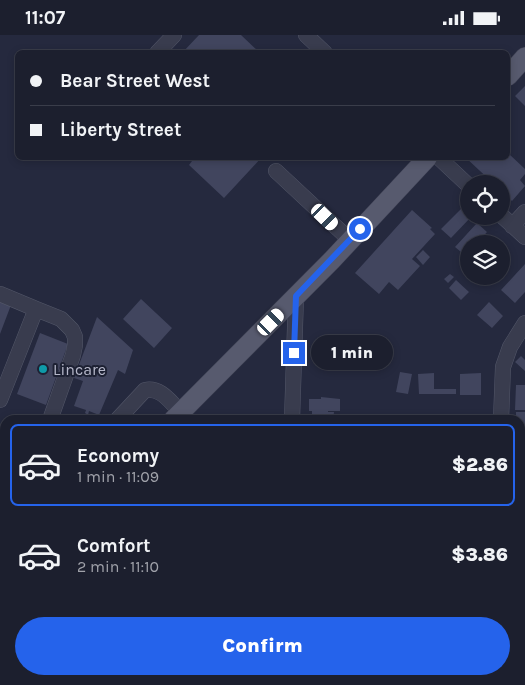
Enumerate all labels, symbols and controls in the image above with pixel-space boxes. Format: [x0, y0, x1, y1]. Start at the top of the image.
text: 11:07 [25, 7, 65, 29]
text: Bear Street West [60, 70, 210, 92]
text: Liberty Street [60, 119, 181, 141]
map controls [460, 175, 510, 285]
button: locate [460, 175, 510, 225]
car [308, 201, 341, 233]
route start [349, 218, 371, 240]
button: layers [460, 235, 510, 285]
car [255, 306, 286, 338]
callout: 1 min [312, 335, 394, 371]
route end [283, 342, 305, 364]
text: 1 min [331, 343, 373, 362]
place label: Lincare [53, 360, 106, 379]
marker: Lincare [37, 363, 49, 375]
icon: car [17, 443, 62, 488]
text: Economy [77, 445, 159, 467]
text: $2.86 [452, 454, 508, 476]
text: 1 min · 11:09 [77, 467, 159, 486]
icon: car [17, 533, 62, 578]
text: Comfort [77, 535, 151, 557]
text: $3.86 [451, 544, 508, 566]
text: 2 min · 11:10 [77, 557, 159, 576]
button: Confirm [15, 617, 510, 675]

